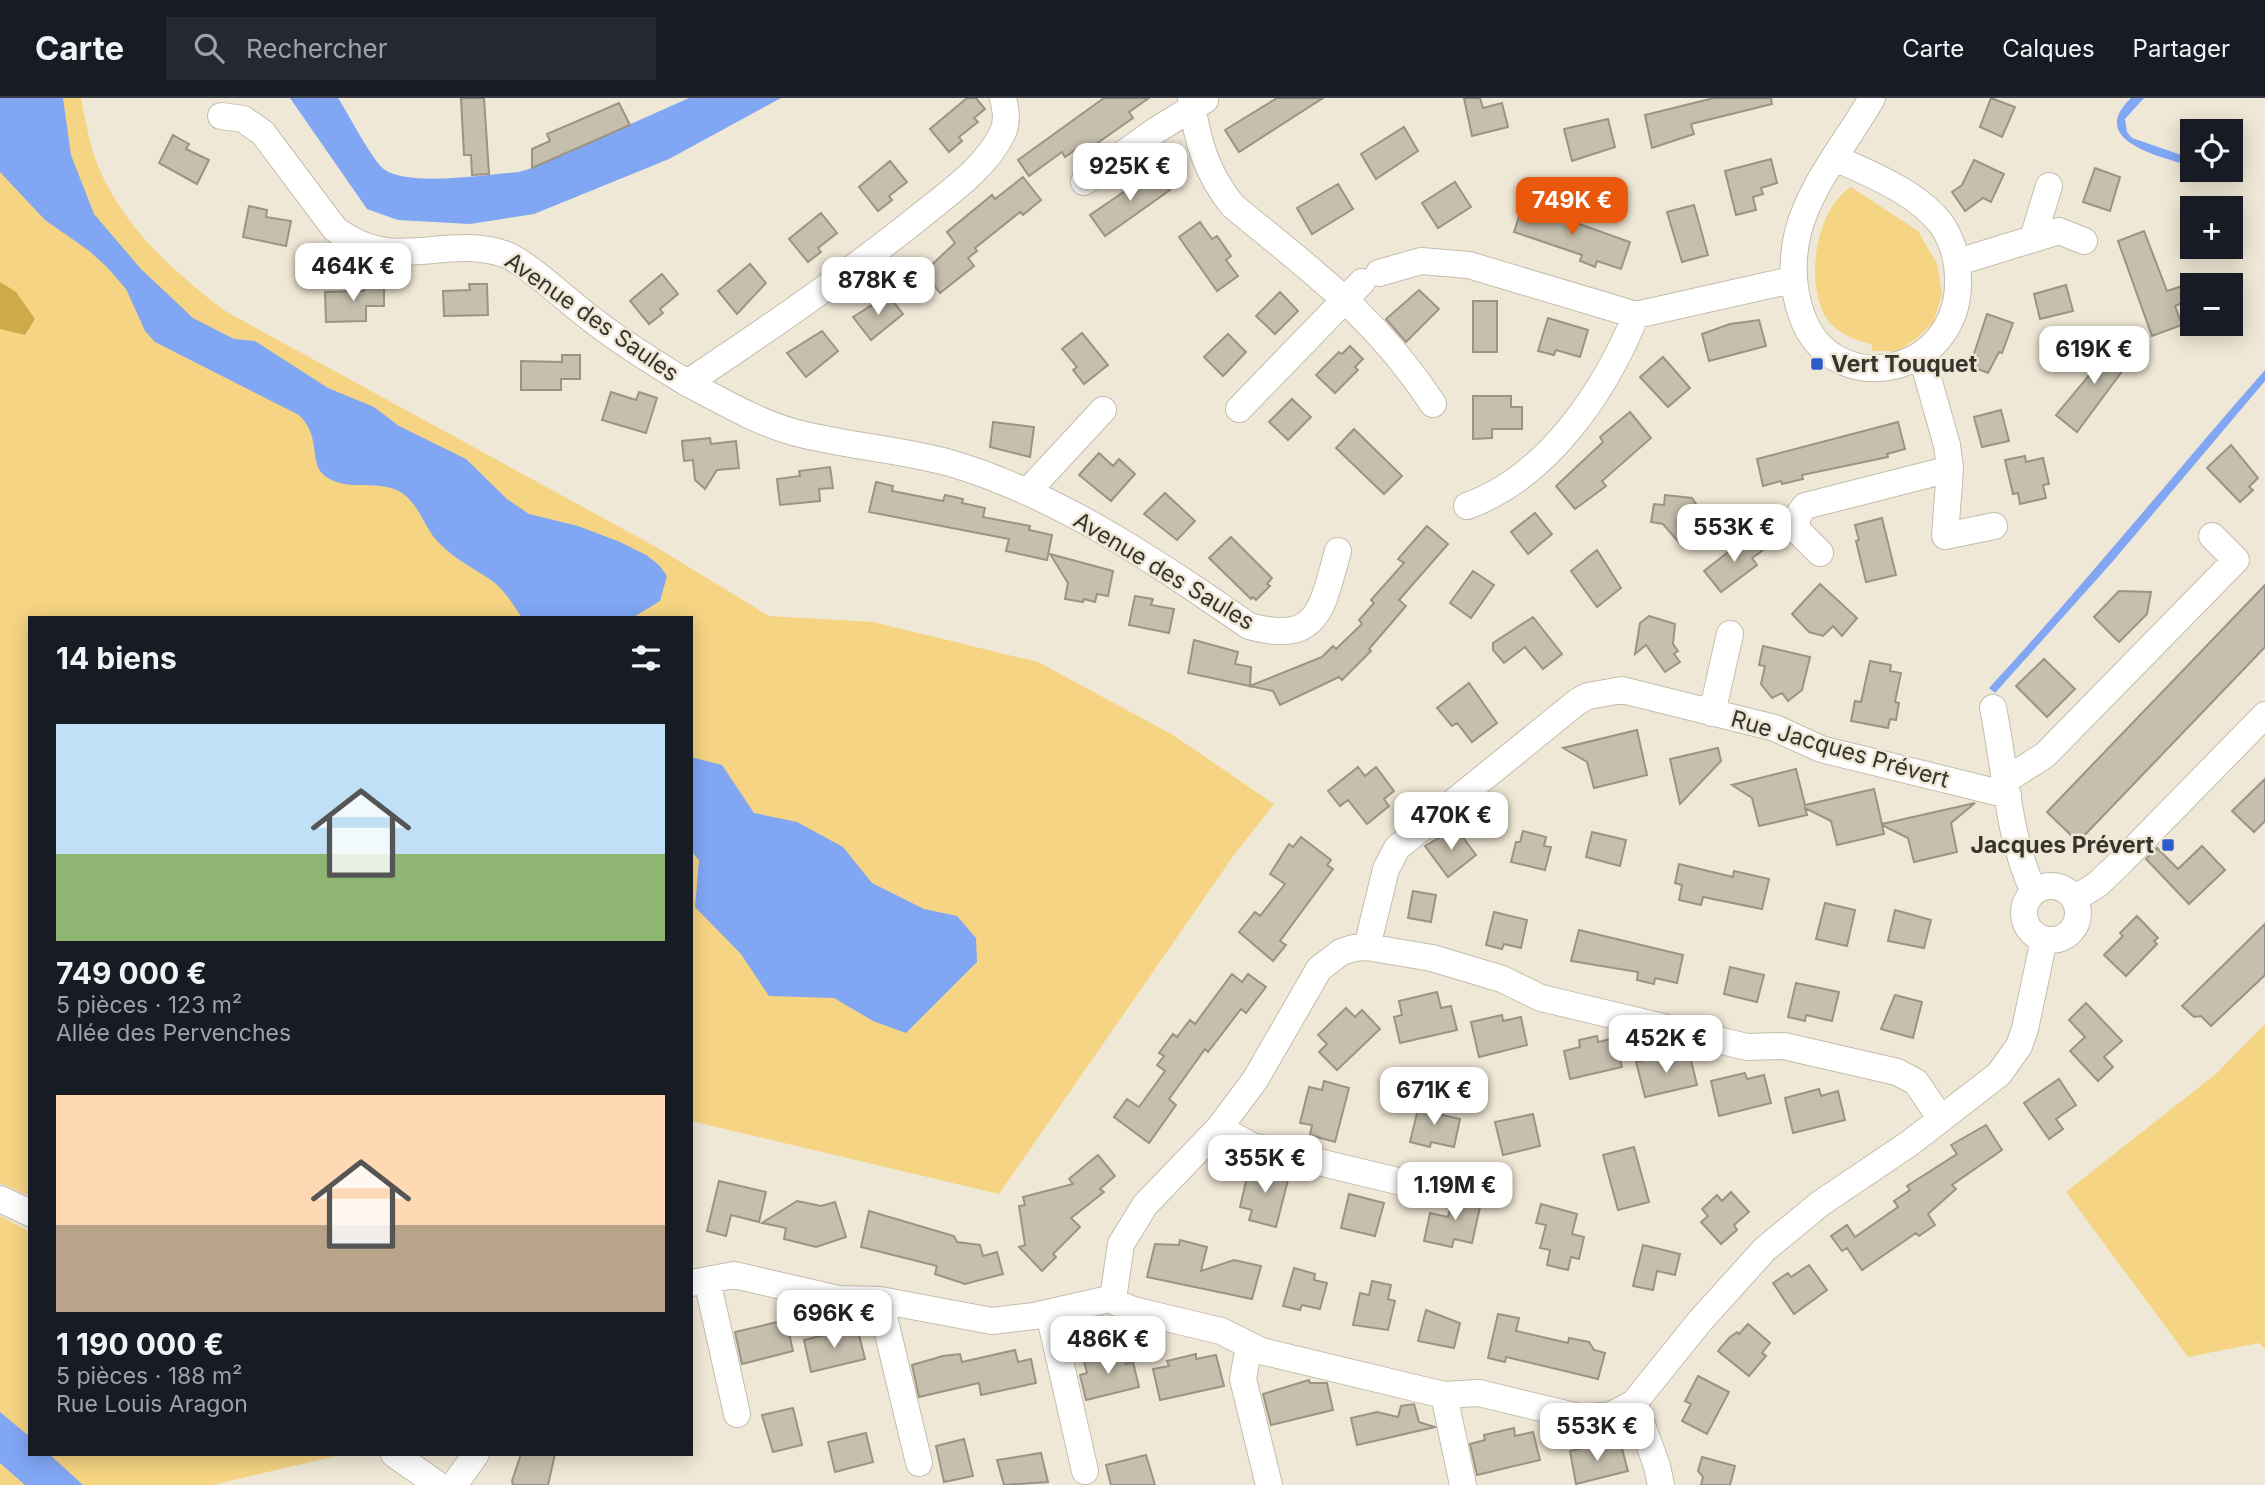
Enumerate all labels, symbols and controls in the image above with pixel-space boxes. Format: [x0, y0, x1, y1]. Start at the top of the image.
search box [166, 17, 656, 80]
text: Carte [35, 28, 124, 68]
icon: search [190, 29, 228, 67]
text: Rechercher [246, 33, 388, 64]
text: Carte [1902, 34, 1964, 63]
text: Calques [2002, 34, 2095, 63]
text: Partager [2133, 34, 2230, 63]
map controls [2180, 119, 2243, 336]
button: locate [2180, 119, 2243, 182]
pin: 925K € [1073, 144, 1187, 203]
text: 925K € [1089, 152, 1171, 180]
pin: 749K € [1515, 178, 1629, 237]
text: 749K € [1532, 186, 1612, 214]
button: + [2180, 196, 2243, 259]
pin: 464K € [296, 244, 410, 303]
street label: Avenue des Saules [500, 247, 684, 387]
text: 464K € [311, 252, 395, 280]
pin: 878K € [821, 258, 935, 317]
text: 878K € [838, 266, 918, 294]
button: − [2180, 273, 2243, 336]
pin: 619K € [2037, 327, 2151, 386]
text: 619K € [2055, 335, 2133, 363]
place label: Vert Touquet [1831, 350, 1978, 378]
marker: Vert Touquet [1809, 356, 1825, 372]
pin: 553K € [1677, 504, 1791, 564]
street label: Avenue des Saules [1069, 506, 1259, 636]
text: 553K € [1693, 513, 1775, 541]
icon: filters [627, 639, 665, 677]
text: 14 biens [56, 640, 177, 676]
street label: Rue Jacques Prévert [1728, 704, 1953, 794]
icon: home [298, 770, 424, 896]
pin: 470K € [1394, 792, 1508, 852]
text: 470K € [1410, 801, 1492, 829]
place label: Jacques Prévert [1971, 831, 2155, 859]
marker: Jacques Prévert [2160, 837, 2176, 853]
text: 749 000 € [56, 955, 207, 991]
text: 5 pièces · 123 m² [56, 991, 242, 1019]
pin: 452K € [1609, 1016, 1723, 1075]
text: Allée des Pervenches [56, 1019, 291, 1047]
text: 452K € [1625, 1024, 1707, 1052]
pin: 671K € [1377, 1068, 1491, 1127]
text: 671K € [1396, 1076, 1472, 1104]
pin: 355K € [1208, 1136, 1322, 1195]
icon: home [298, 1141, 424, 1267]
text: 355K € [1224, 1144, 1306, 1172]
pin: 1.19M € [1390, 1162, 1520, 1222]
text: 1.19M € [1414, 1171, 1497, 1199]
pin: 696K € [777, 1290, 891, 1350]
text: 696K € [793, 1299, 875, 1327]
pin: 486K € [1051, 1316, 1165, 1376]
text: 486K € [1066, 1325, 1150, 1353]
text: 1 190 000 € [56, 1326, 224, 1362]
text: 5 pièces · 188 m² [56, 1362, 242, 1390]
text: Rue Louis Aragon [56, 1390, 248, 1418]
pin: 553K € [1540, 1404, 1654, 1463]
text: 553K € [1556, 1412, 1638, 1440]

